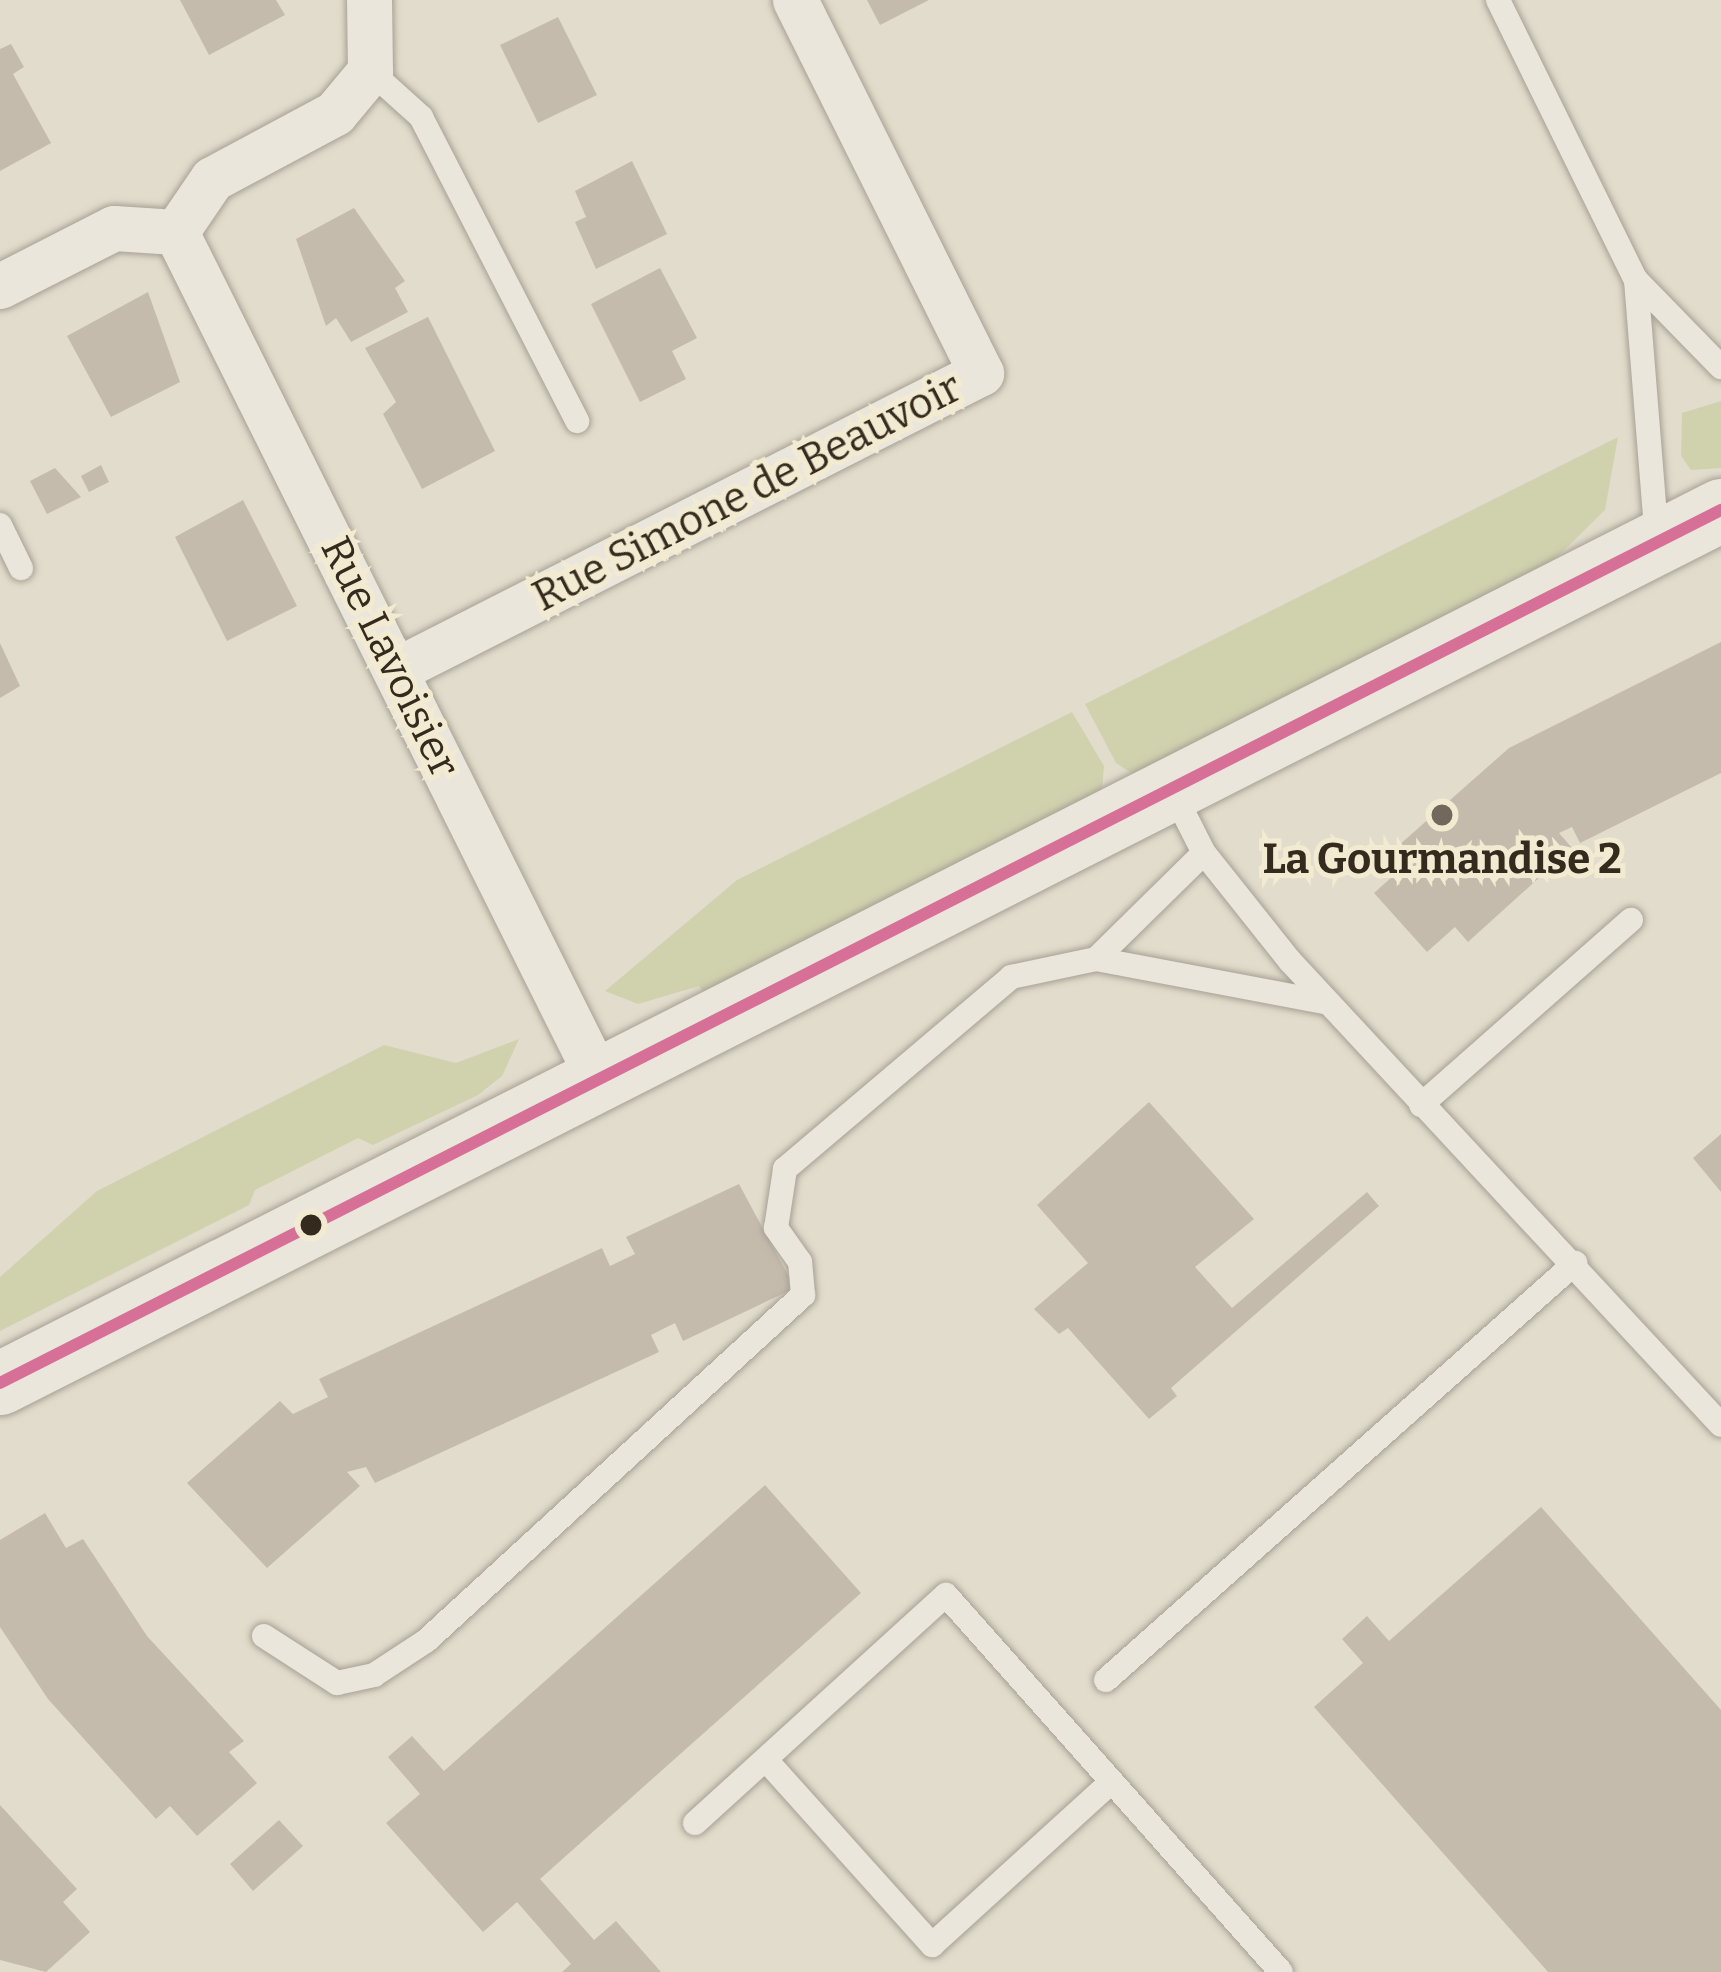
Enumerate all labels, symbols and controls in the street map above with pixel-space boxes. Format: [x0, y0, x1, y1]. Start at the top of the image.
street label: Rue Simone de Beauvoir [524, 362, 970, 622]
street label: Rue Lavoisier [310, 529, 470, 785]
marker: La Gourmandise 2 [1429, 802, 1455, 828]
place label: La Gourmandise 2 [1262, 834, 1622, 884]
unlabelled marker [300, 1214, 322, 1236]

